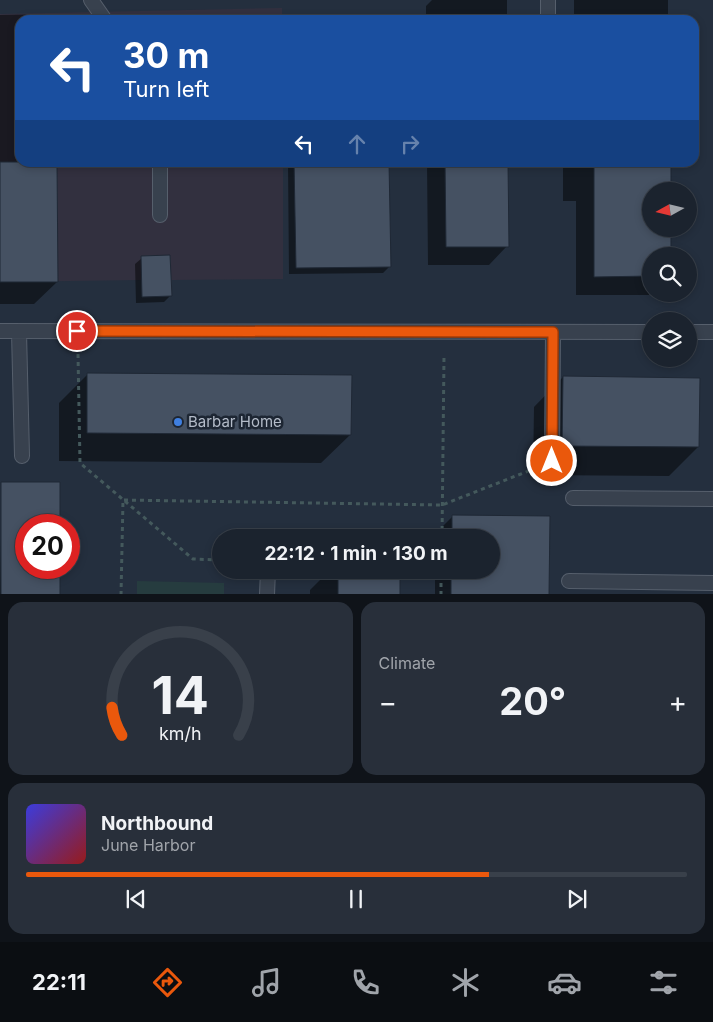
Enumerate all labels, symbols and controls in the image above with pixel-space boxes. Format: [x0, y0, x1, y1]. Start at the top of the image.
text: 30 m [123, 34, 209, 76]
icon: left [40, 35, 105, 100]
text: Turn left [123, 76, 209, 102]
icon: left [290, 130, 318, 158]
icon: ahead [343, 130, 371, 158]
icon: right [396, 130, 424, 158]
north arrow [642, 182, 698, 238]
map controls [642, 182, 697, 367]
button: search [642, 247, 697, 302]
pin [56, 310, 98, 352]
button: layers [642, 312, 697, 367]
icon: arrive [63, 317, 91, 345]
place label: Barbar Home [188, 412, 282, 431]
marker: Barbar Home [172, 416, 184, 428]
position arrow [525, 434, 577, 486]
speed limit sign: 20 [15, 514, 80, 579]
text: 22:12 · 1 min · 130 m [264, 542, 448, 565]
text: Climate [379, 653, 435, 673]
text: 14 [151, 664, 209, 727]
text: 20° [499, 678, 566, 724]
text: − [379, 685, 397, 719]
text: + [668, 685, 687, 719]
text: km/h [159, 723, 201, 744]
text: Northbound [101, 812, 213, 835]
text: June Harbor [101, 835, 195, 855]
icon: previous [122, 885, 150, 913]
icon: pause [342, 885, 370, 913]
icon: next [563, 885, 591, 913]
icon: directions [150, 965, 185, 1000]
icon: music [249, 965, 284, 1000]
icon: phone [348, 965, 383, 1000]
icon: climate [448, 965, 483, 1000]
icon: car [547, 965, 582, 1000]
icon: filters [646, 965, 681, 1000]
text: 22:11 [32, 969, 86, 995]

